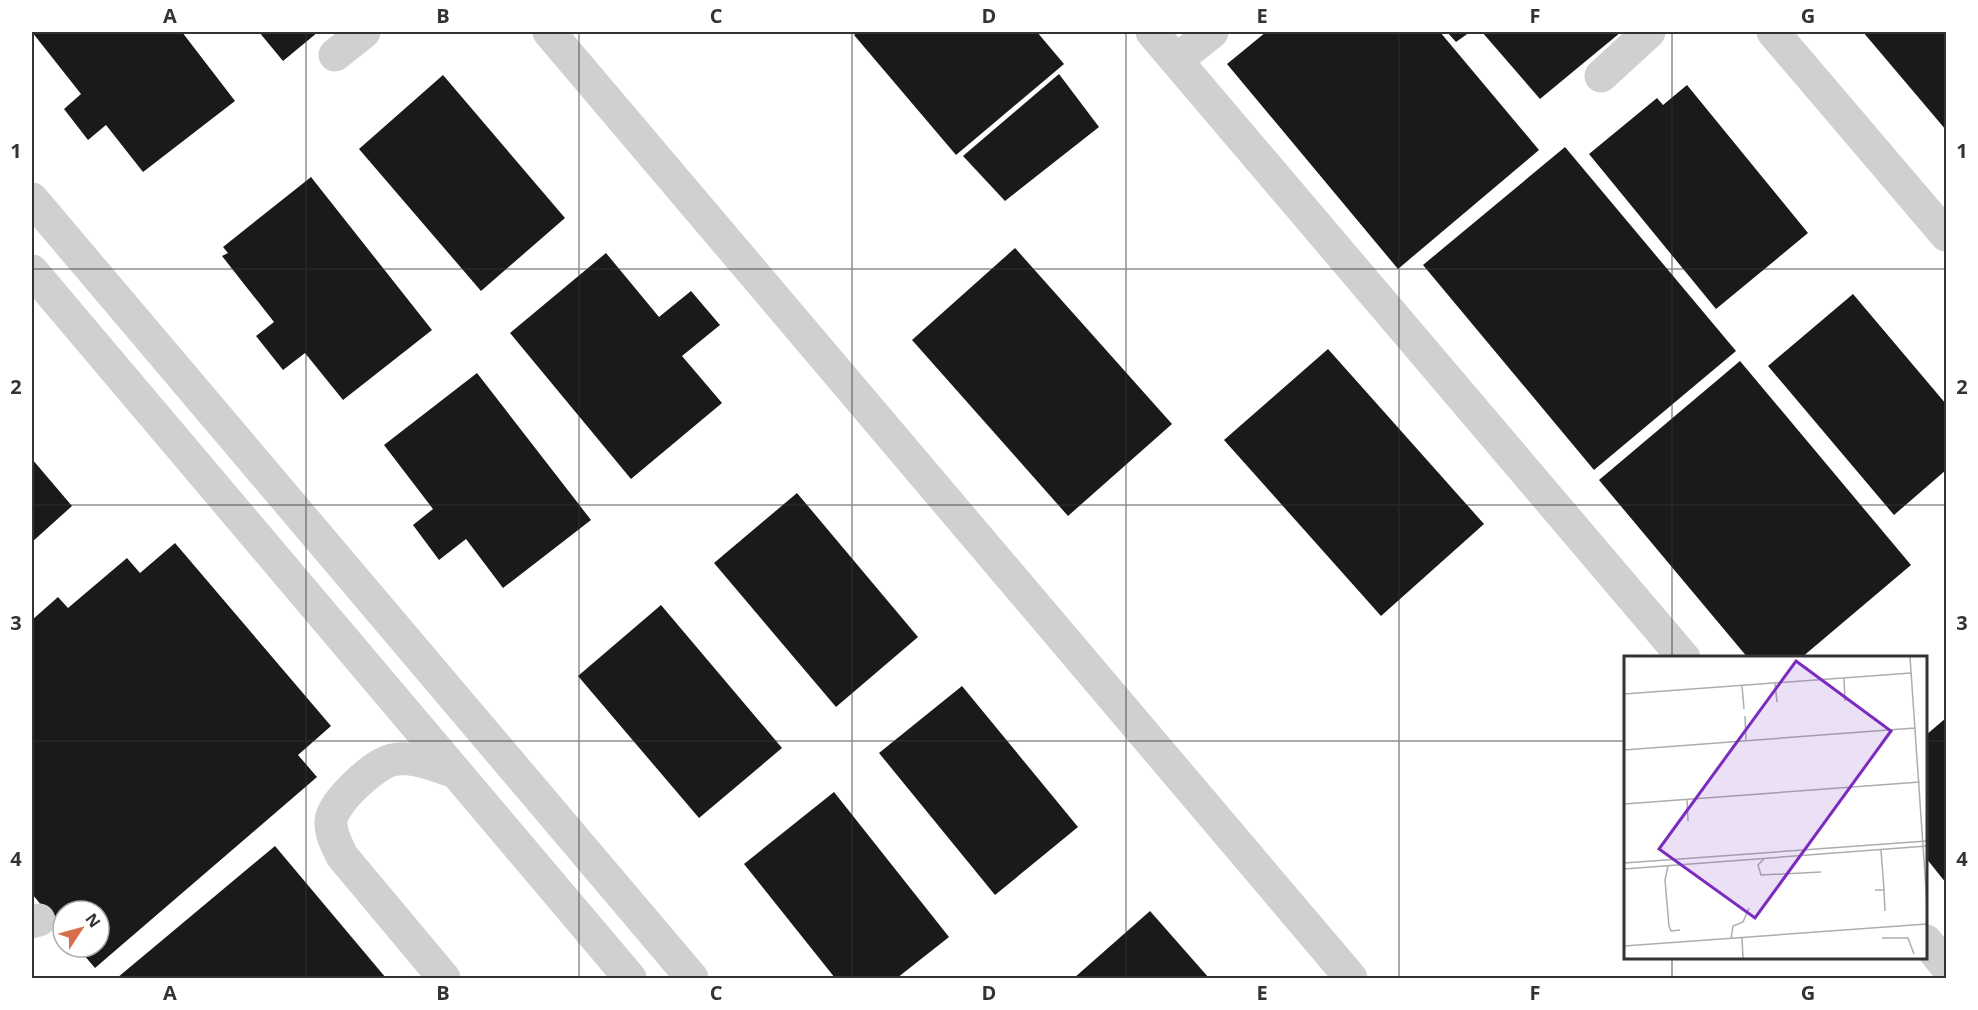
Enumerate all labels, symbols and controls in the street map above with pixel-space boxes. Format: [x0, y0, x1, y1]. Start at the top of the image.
text: A [163, 2, 177, 29]
text: B [436, 2, 450, 29]
text: C [710, 2, 723, 29]
text: D [982, 2, 996, 29]
text: E [1256, 2, 1268, 29]
text: F [1530, 2, 1540, 29]
text: G [1801, 2, 1815, 29]
text: 1 [10, 137, 22, 164]
text: 1 [1956, 137, 1968, 164]
text: 2 [10, 373, 22, 400]
text: 2 [1956, 373, 1968, 400]
text: 3 [10, 609, 22, 636]
text: 3 [1956, 609, 1968, 636]
inset map [1624, 656, 1927, 959]
text: 4 [10, 845, 22, 872]
text: 4 [1956, 845, 1968, 872]
north arrow [51, 899, 111, 959]
text: N [80, 908, 106, 932]
text: A [163, 979, 177, 1006]
text: B [436, 979, 450, 1006]
text: C [710, 979, 723, 1006]
text: D [982, 979, 996, 1006]
text: E [1256, 979, 1268, 1006]
text: F [1530, 979, 1540, 1006]
text: G [1801, 979, 1815, 1006]

